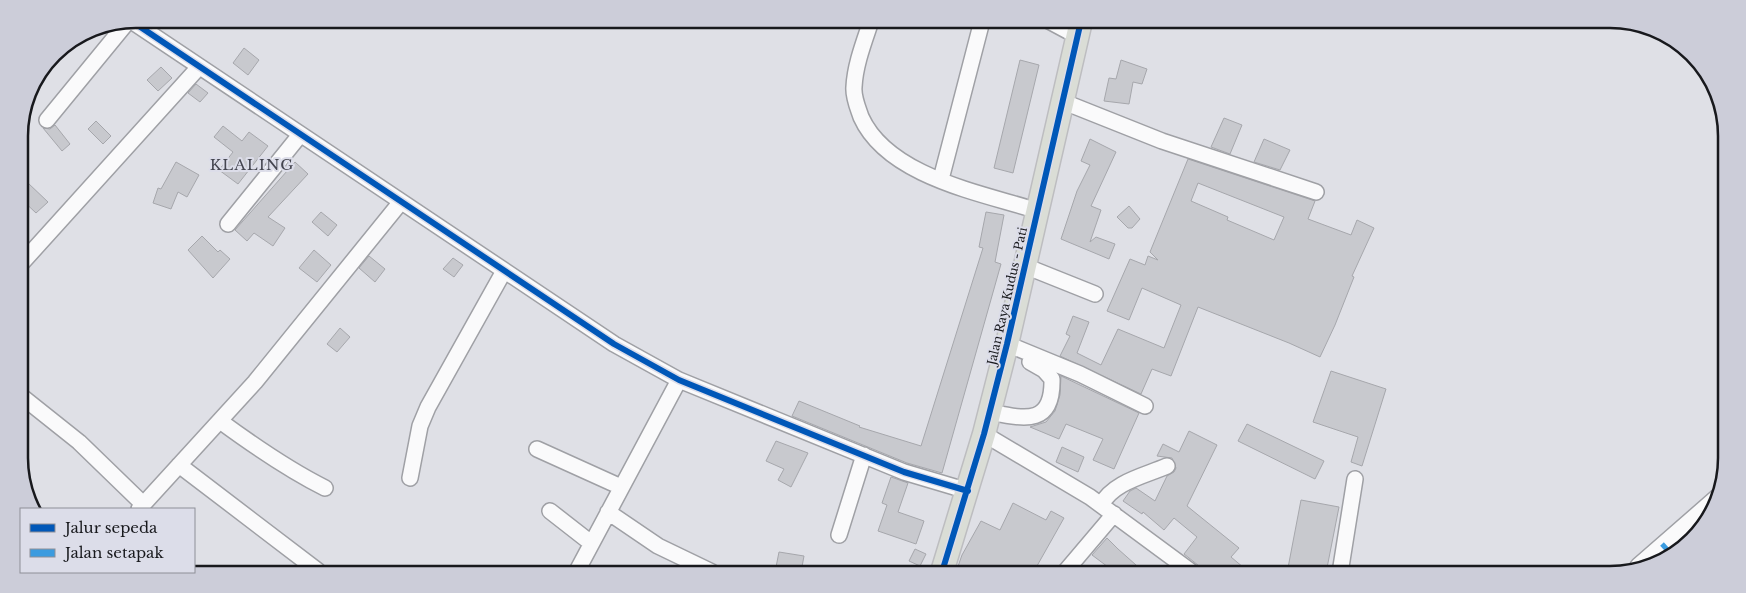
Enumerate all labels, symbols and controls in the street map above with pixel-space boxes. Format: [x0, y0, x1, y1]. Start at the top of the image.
district label: KLALING [210, 155, 294, 174]
street label: Jalan Raya Kudus - Pati [983, 225, 1030, 368]
legend [20, 508, 195, 573]
text: Jalur sepeda [63, 518, 158, 537]
text: Jalan setapak [63, 543, 164, 562]

